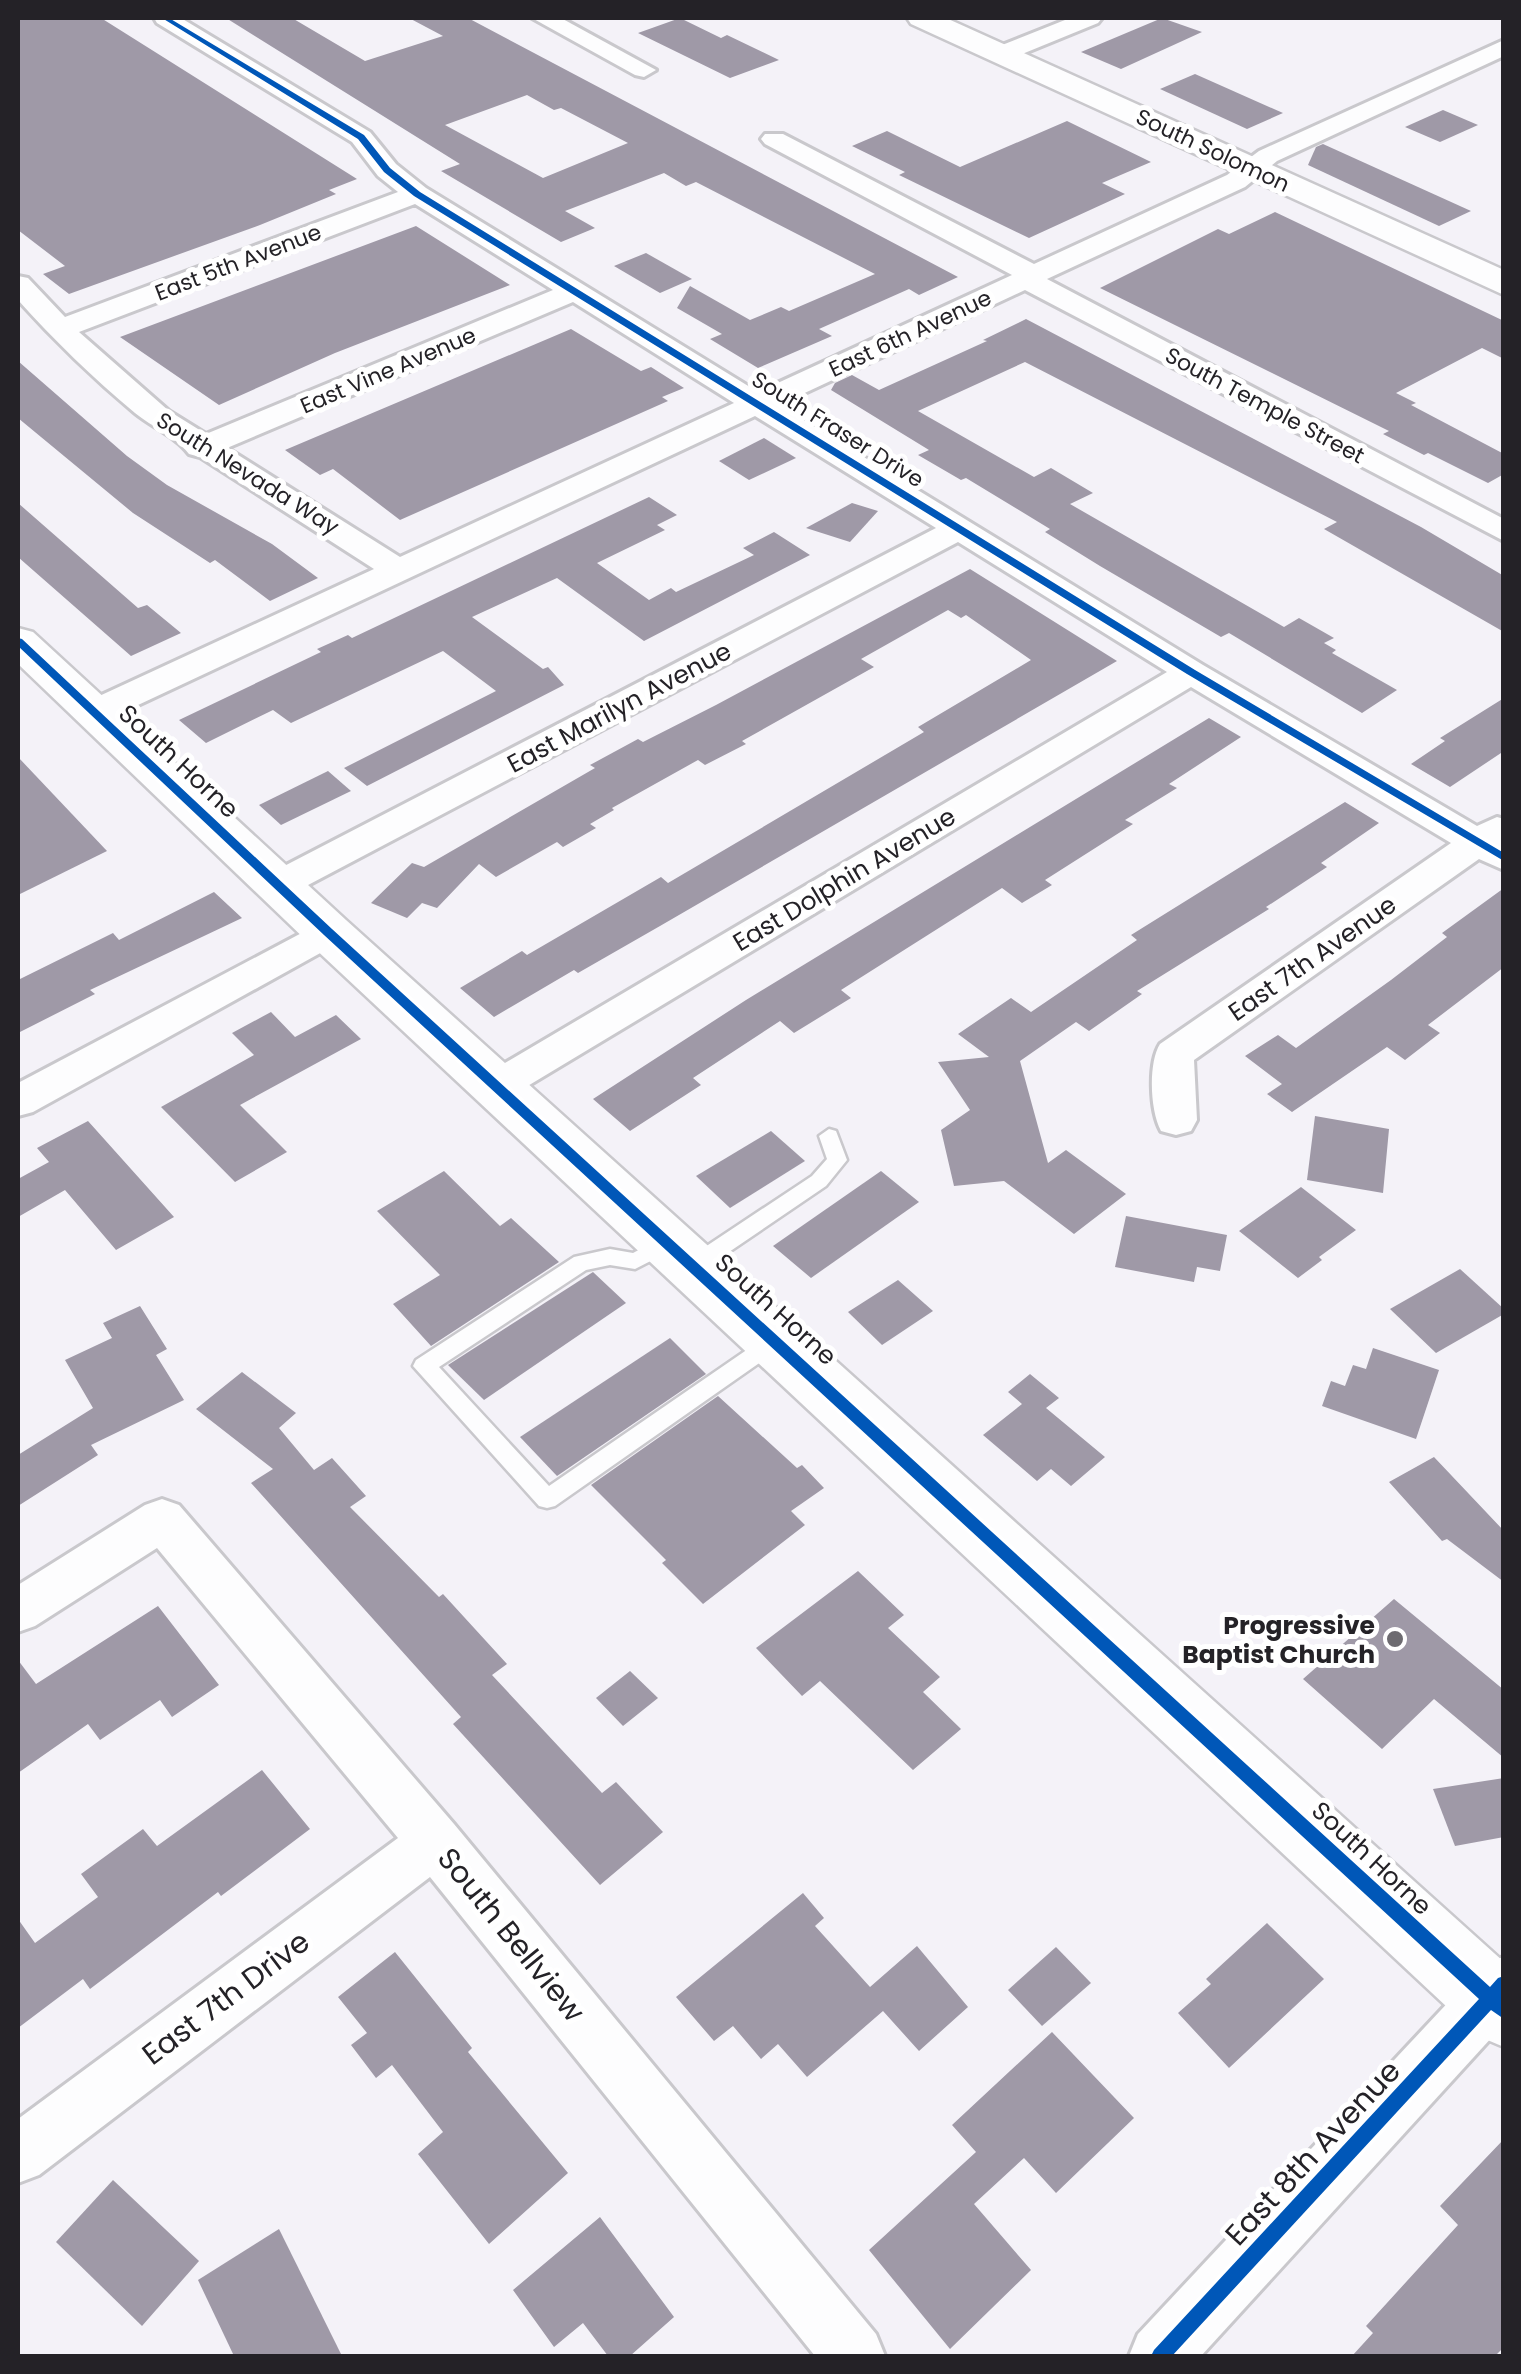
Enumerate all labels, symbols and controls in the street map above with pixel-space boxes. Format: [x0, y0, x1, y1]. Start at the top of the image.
street label: South Solomon [1131, 101, 1295, 200]
street label: East 5th Avenue [151, 216, 326, 308]
street label: East 6th Avenue [824, 282, 997, 385]
street label: East Vine Avenue [296, 319, 481, 421]
street label: South Temple Street [1160, 340, 1370, 471]
street label: South Fraser Drive [746, 364, 930, 495]
street label: South Nevada Way [151, 405, 345, 542]
street label: East Marilyn Avenue [501, 633, 737, 781]
street label: South Horne [111, 697, 246, 826]
street label: East Dolphin Avenue [726, 799, 962, 960]
street label: East 7th Avenue [1221, 887, 1403, 1029]
street label: South Horne [707, 1245, 844, 1373]
place label: Progressive Baptist Church [1182, 1608, 1375, 1672]
marker: Progressive Baptist Church [1384, 1628, 1406, 1650]
street label: South Horne [1304, 1794, 1439, 1923]
street label: South Bellview [428, 1838, 595, 2031]
street label: East 7th Drive [133, 1920, 318, 2075]
street label: East 8th Avenue [1215, 2050, 1410, 2255]

